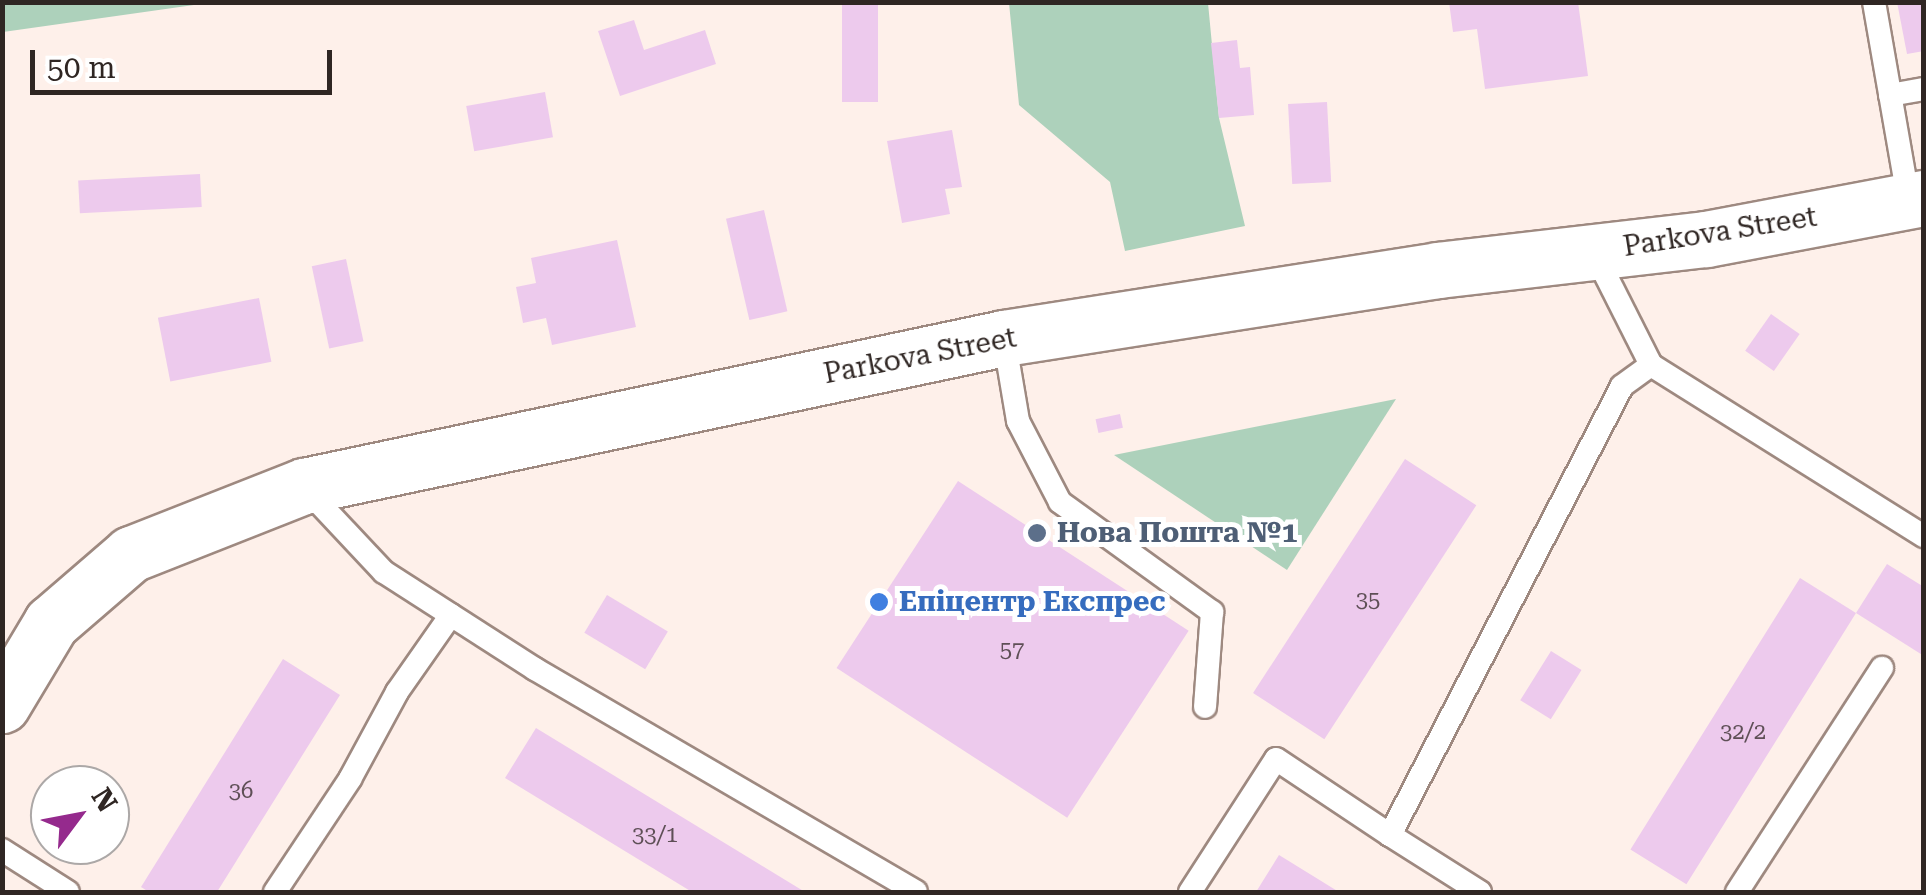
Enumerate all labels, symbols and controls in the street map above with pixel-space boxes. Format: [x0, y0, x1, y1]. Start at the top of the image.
scale bar [35, 30, 338, 92]
text: 50 m [47, 50, 116, 85]
street label: Parkova Street [1621, 200, 1819, 264]
street label: Parkova Street [821, 321, 1019, 391]
place label: Нова Пошта №1 [1057, 516, 1297, 550]
marker: Нова Пошта №1 [1026, 522, 1048, 544]
place label: Епіцентр Експрес [899, 585, 1166, 619]
house number: 35 [1356, 587, 1380, 613]
marker: Епіцентр Експрес [868, 591, 890, 613]
house number: 57 [1000, 637, 1024, 663]
house number: 32/2 [1720, 719, 1766, 745]
north arrow [30, 765, 130, 865]
house number: 36 [229, 778, 253, 804]
text: N [84, 782, 124, 818]
house number: 33/1 [632, 822, 678, 848]

